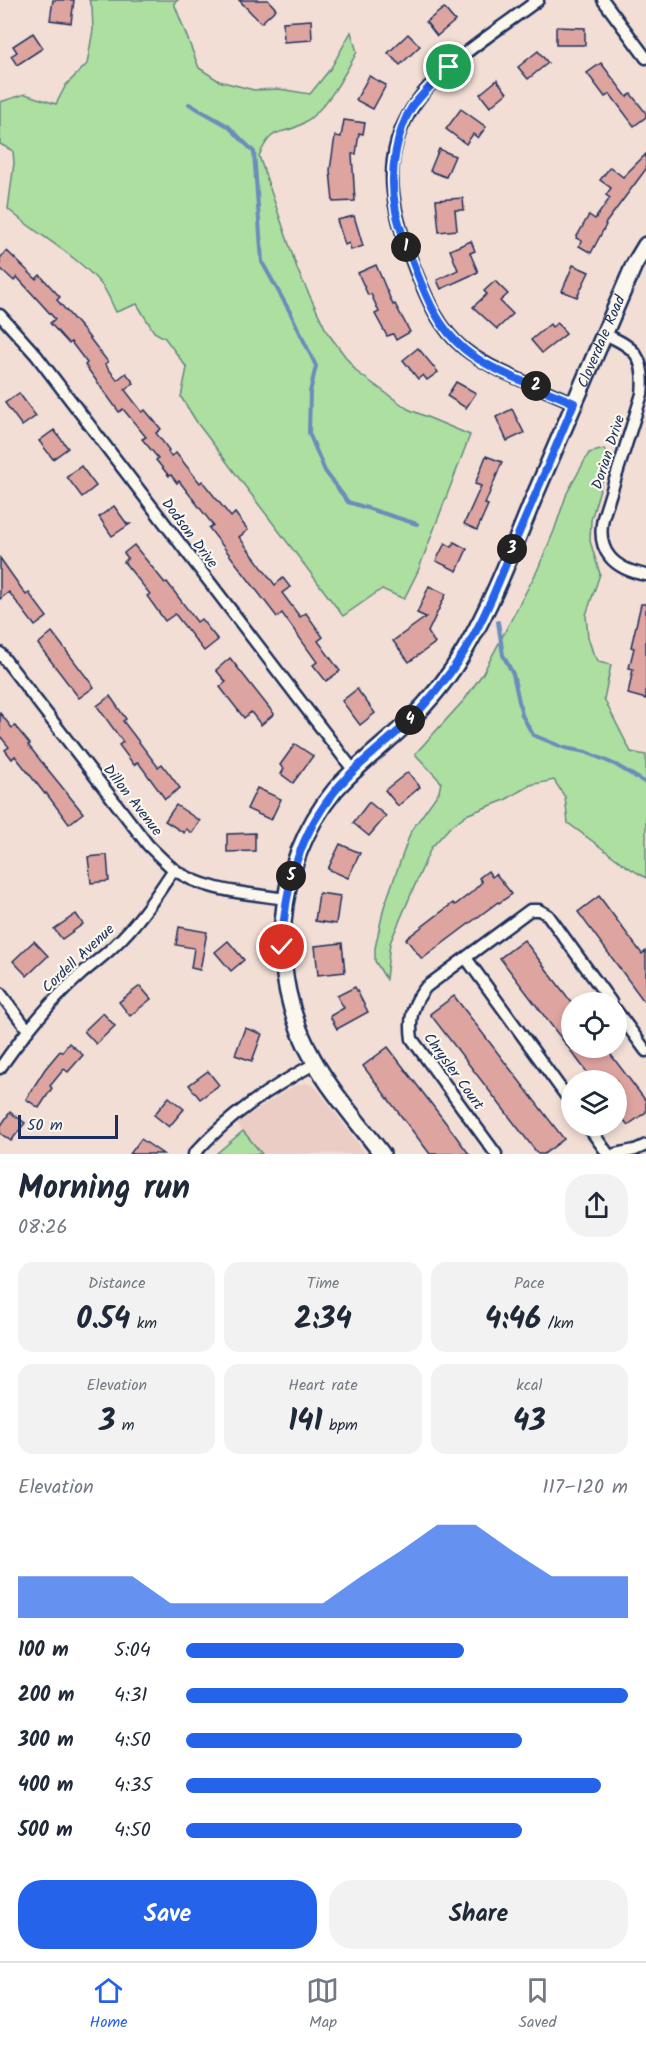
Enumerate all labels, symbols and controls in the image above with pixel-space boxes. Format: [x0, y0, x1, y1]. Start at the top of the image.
pin [423, 41, 474, 92]
icon: arrive [432, 50, 465, 83]
pin: 1 [391, 232, 421, 262]
text: 1 [404, 234, 408, 259]
street label: Cloverdale Road [571, 291, 633, 392]
pin: 2 [521, 371, 551, 401]
text: 2 [531, 373, 541, 398]
street label: Dorian Drive [586, 412, 632, 493]
street label: Dodson Drive [155, 493, 224, 574]
pin: 3 [497, 534, 527, 564]
text: 3 [508, 536, 516, 561]
pin: 4 [395, 705, 425, 735]
text: 4 [406, 707, 414, 732]
street label: Dillon Avenue [96, 760, 168, 842]
pin: 5 [276, 861, 306, 891]
text: 5 [287, 863, 295, 888]
street label: Cordell Avenue [37, 918, 121, 999]
pin [256, 921, 307, 972]
icon: check [265, 930, 298, 963]
map controls [561, 992, 627, 1136]
button: locate [561, 992, 627, 1058]
street label: Chrysler Court [417, 1028, 490, 1115]
button: layers [561, 1070, 627, 1136]
scale bar [18, 1112, 118, 1140]
text: 50 m [27, 1113, 63, 1138]
text: Morning run [18, 1163, 190, 1216]
button: share [565, 1174, 628, 1237]
text: 08:26 [18, 1212, 68, 1244]
text: Distance [88, 1271, 145, 1296]
text: Time [307, 1271, 339, 1296]
text: Pace [514, 1271, 545, 1296]
text: 0.54 [76, 1296, 130, 1344]
text: 2:34 [294, 1296, 352, 1344]
text: 4:46 [485, 1296, 541, 1344]
text: km [130, 1311, 157, 1336]
text: /km [541, 1311, 574, 1336]
text: Elevation [86, 1373, 147, 1398]
text: Heart rate [288, 1373, 358, 1398]
text: kcal [516, 1373, 542, 1398]
text: 3 [99, 1398, 115, 1446]
text: 141 [288, 1398, 323, 1446]
text: 43 [513, 1398, 546, 1446]
text: m [115, 1413, 134, 1438]
text: bpm [323, 1413, 358, 1438]
text: Elevation [18, 1472, 94, 1504]
text: 117–120 m [542, 1472, 628, 1504]
text: 100 m [18, 1635, 69, 1667]
text: 5:04 [114, 1635, 151, 1667]
text: 200 m [18, 1680, 74, 1712]
text: 4:31 [114, 1680, 148, 1712]
text: 300 m [18, 1725, 74, 1757]
text: 4:50 [114, 1725, 151, 1757]
text: 400 m [18, 1770, 74, 1802]
text: 4:35 [114, 1770, 152, 1802]
text: 500 m [18, 1815, 73, 1847]
text: 4:50 [114, 1815, 151, 1847]
button: Save [18, 1880, 317, 1949]
button: Share [329, 1880, 628, 1949]
tab: Home [90, 1974, 127, 2035]
tab: Map [306, 1974, 339, 2035]
tab: Saved [519, 1974, 556, 2035]

